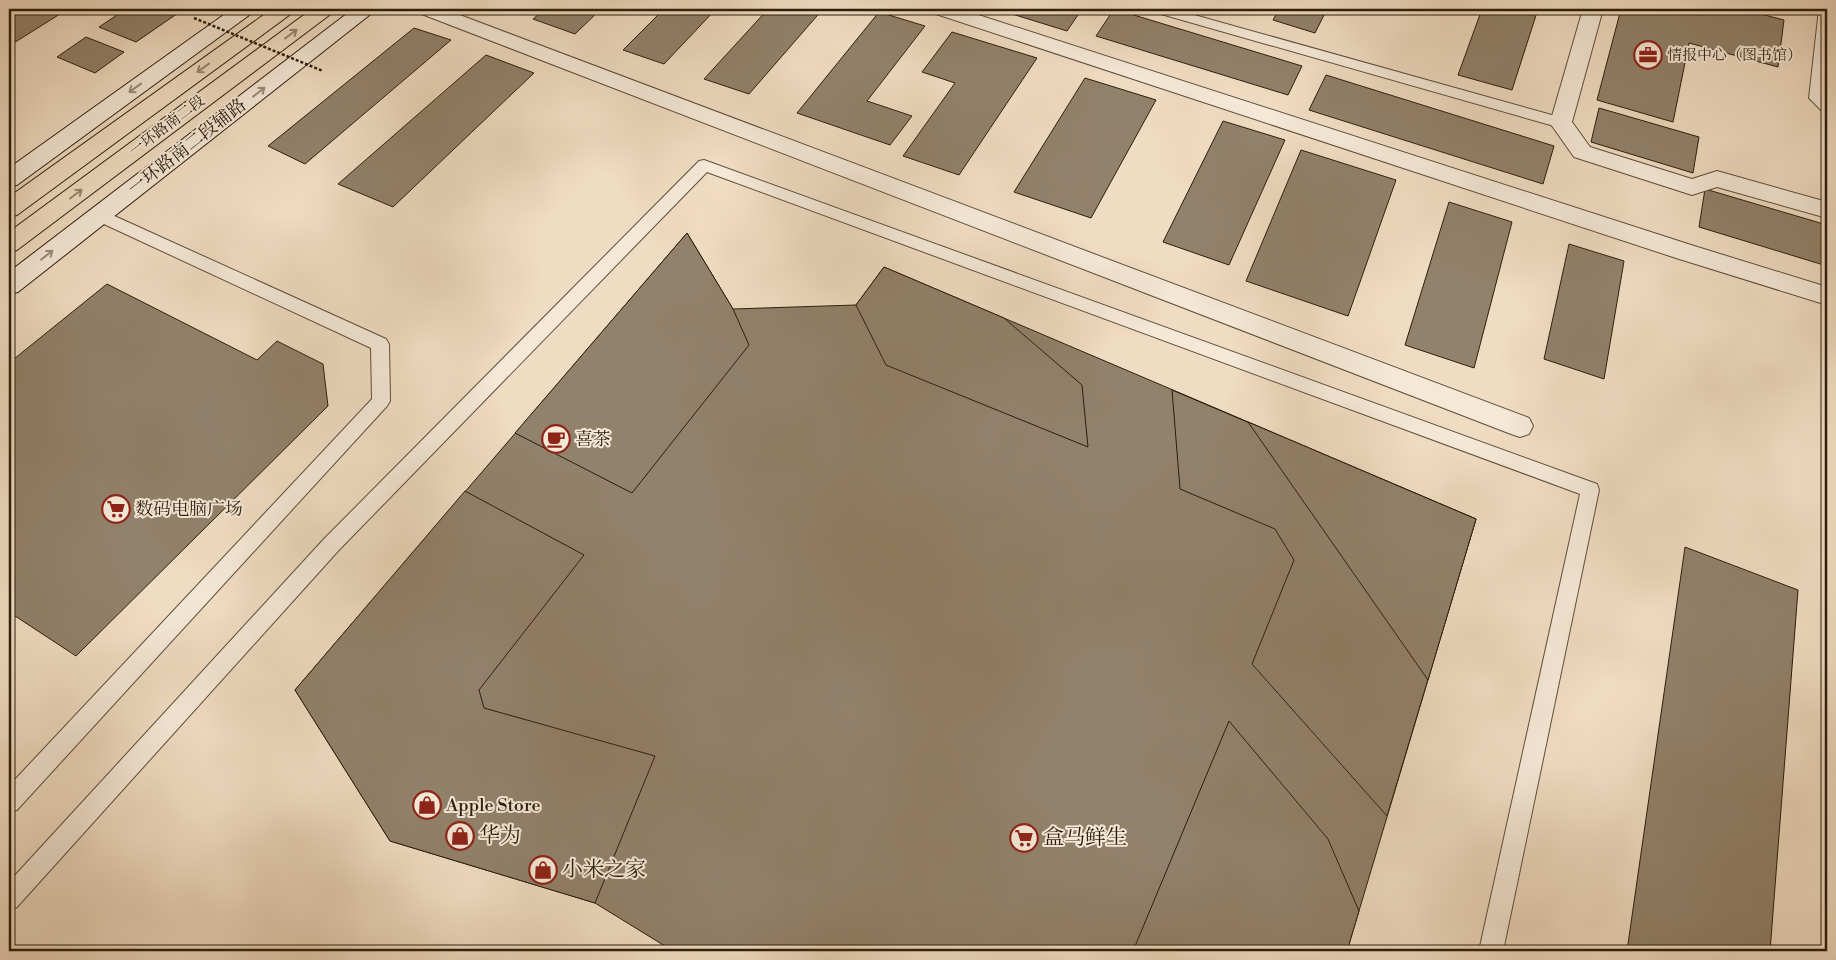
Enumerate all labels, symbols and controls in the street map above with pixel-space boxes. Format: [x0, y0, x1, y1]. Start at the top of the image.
one-way arrow [284, 29, 298, 39]
office icon: 情报中心（图书馆） [1633, 40, 1663, 70]
place label: 情报中心（图书馆） [1667, 46, 1802, 65]
one-way arrow [196, 63, 210, 73]
one-way arrow [128, 83, 142, 94]
one-way arrow [252, 86, 265, 97]
street label: 一环路南二段 [125, 91, 209, 161]
street label: 一环路南二段辅路 [123, 94, 251, 200]
one-way arrow [69, 189, 83, 199]
one-way arrow [40, 250, 53, 261]
cafe icon: 喜茶 [541, 424, 571, 454]
place label: 喜茶 [575, 428, 611, 451]
supermarket icon: 数码电脑广场 [101, 494, 131, 524]
place label: 数码电脑广场 [135, 498, 243, 521]
shop icon: Apple Store [412, 790, 442, 820]
place label: Apple Store [445, 794, 541, 817]
shop icon: 华为 [445, 821, 475, 851]
place label: 华为 [479, 823, 521, 849]
supermarket icon: 盒马鲜生 [1009, 823, 1039, 853]
place label: 盒马鲜生 [1043, 825, 1127, 851]
shop icon: 小米之家 [528, 855, 558, 885]
place label: 小米之家 [562, 857, 646, 883]

